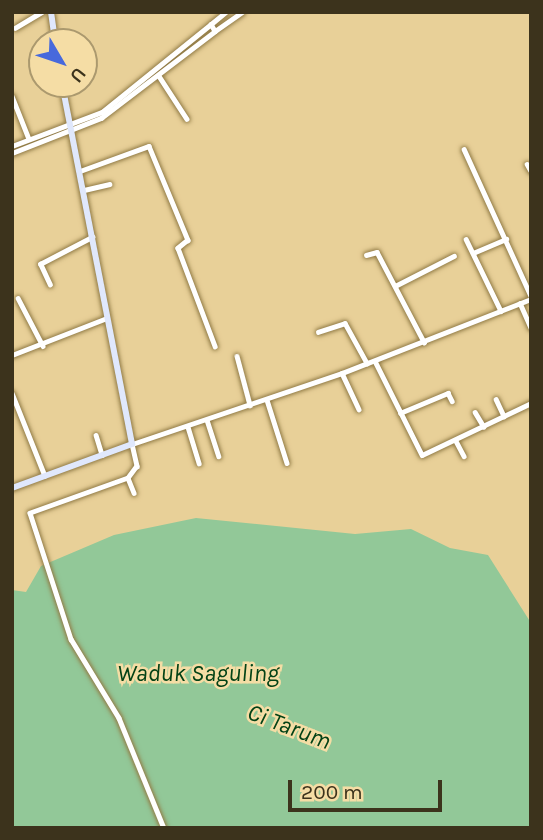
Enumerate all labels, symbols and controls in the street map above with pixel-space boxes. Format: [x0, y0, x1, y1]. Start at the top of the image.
north arrow [28, 28, 98, 98]
text: U [65, 63, 90, 87]
water label: Waduk Saguling [117, 660, 279, 688]
water label: Ci Tarum [243, 698, 335, 756]
scale bar [291, 766, 445, 810]
text: 200 m [301, 780, 363, 804]

